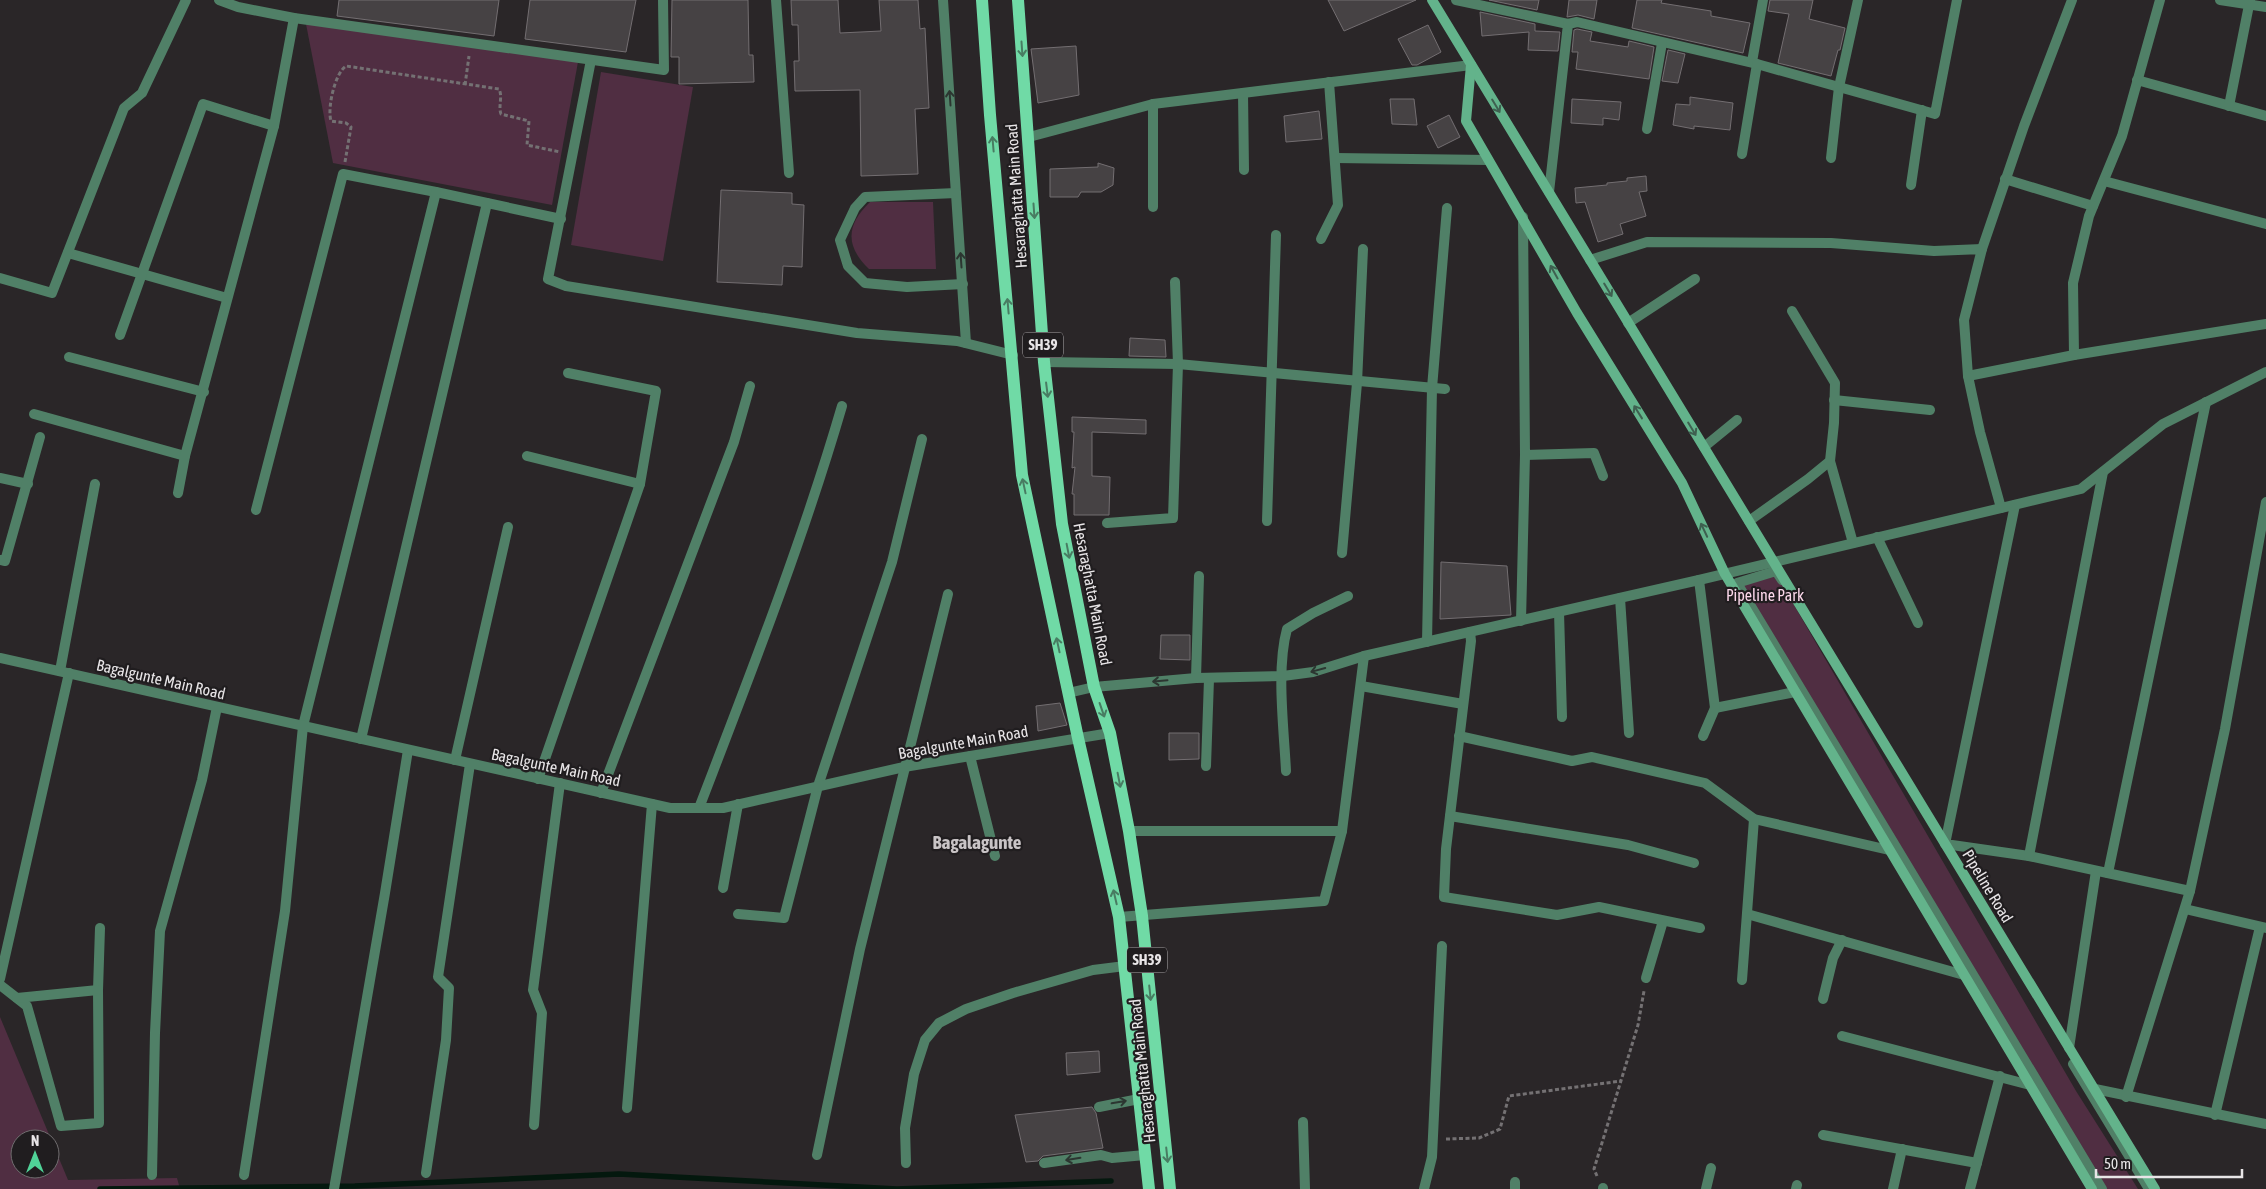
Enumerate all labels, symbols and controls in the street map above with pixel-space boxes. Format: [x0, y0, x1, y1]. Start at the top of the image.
one-way arrow [1017, 40, 1026, 56]
one-way arrow [945, 90, 954, 106]
one-way arrow [1492, 99, 1502, 113]
street label: Hesaraghatta Main Road [1002, 123, 1031, 269]
one-way arrow [988, 137, 998, 153]
one-way arrow [1029, 202, 1038, 218]
one-way arrow [956, 252, 966, 268]
one-way arrow [1549, 266, 1559, 280]
one-way arrow [1603, 283, 1614, 297]
one-way arrow [1003, 298, 1013, 314]
road number: SH39 [1023, 332, 1063, 358]
one-way arrow [1042, 382, 1052, 398]
one-way arrow [1632, 405, 1642, 419]
one-way arrow [1688, 421, 1698, 435]
one-way arrow [1019, 479, 1028, 495]
street label: Hesaraghatta Main Road [1069, 521, 1116, 667]
one-way arrow [1699, 522, 1709, 537]
one-way arrow [1063, 543, 1073, 559]
park label: Pipeline Park [1726, 586, 1804, 605]
one-way arrow [1053, 638, 1062, 654]
street label: Bagalgunte Main Road [95, 655, 227, 704]
one-way arrow [1310, 666, 1326, 675]
one-way arrow [1152, 677, 1168, 686]
one-way arrow [1098, 701, 1107, 717]
street label: Bagalgunte Main Road [897, 722, 1030, 763]
street label: Bagalgunte Main Road [490, 745, 622, 790]
one-way arrow [1115, 772, 1125, 788]
district label: Bagalagunte [933, 831, 1022, 853]
street label: Pipeline Road [1958, 846, 2017, 926]
one-way arrow [1110, 890, 1119, 906]
road number: SH39 [1127, 948, 1167, 972]
one-way arrow [1145, 985, 1155, 1001]
street label: Hesaraghatta Main Road [1125, 998, 1160, 1144]
one-way arrow [1110, 1097, 1126, 1107]
north arrow [10, 1129, 60, 1179]
text: N [31, 1133, 39, 1149]
one-way arrow [1162, 1146, 1172, 1162]
scale bar [2096, 1146, 2242, 1178]
one-way arrow [1065, 1154, 1081, 1164]
text: 50 m [2104, 1155, 2131, 1172]

